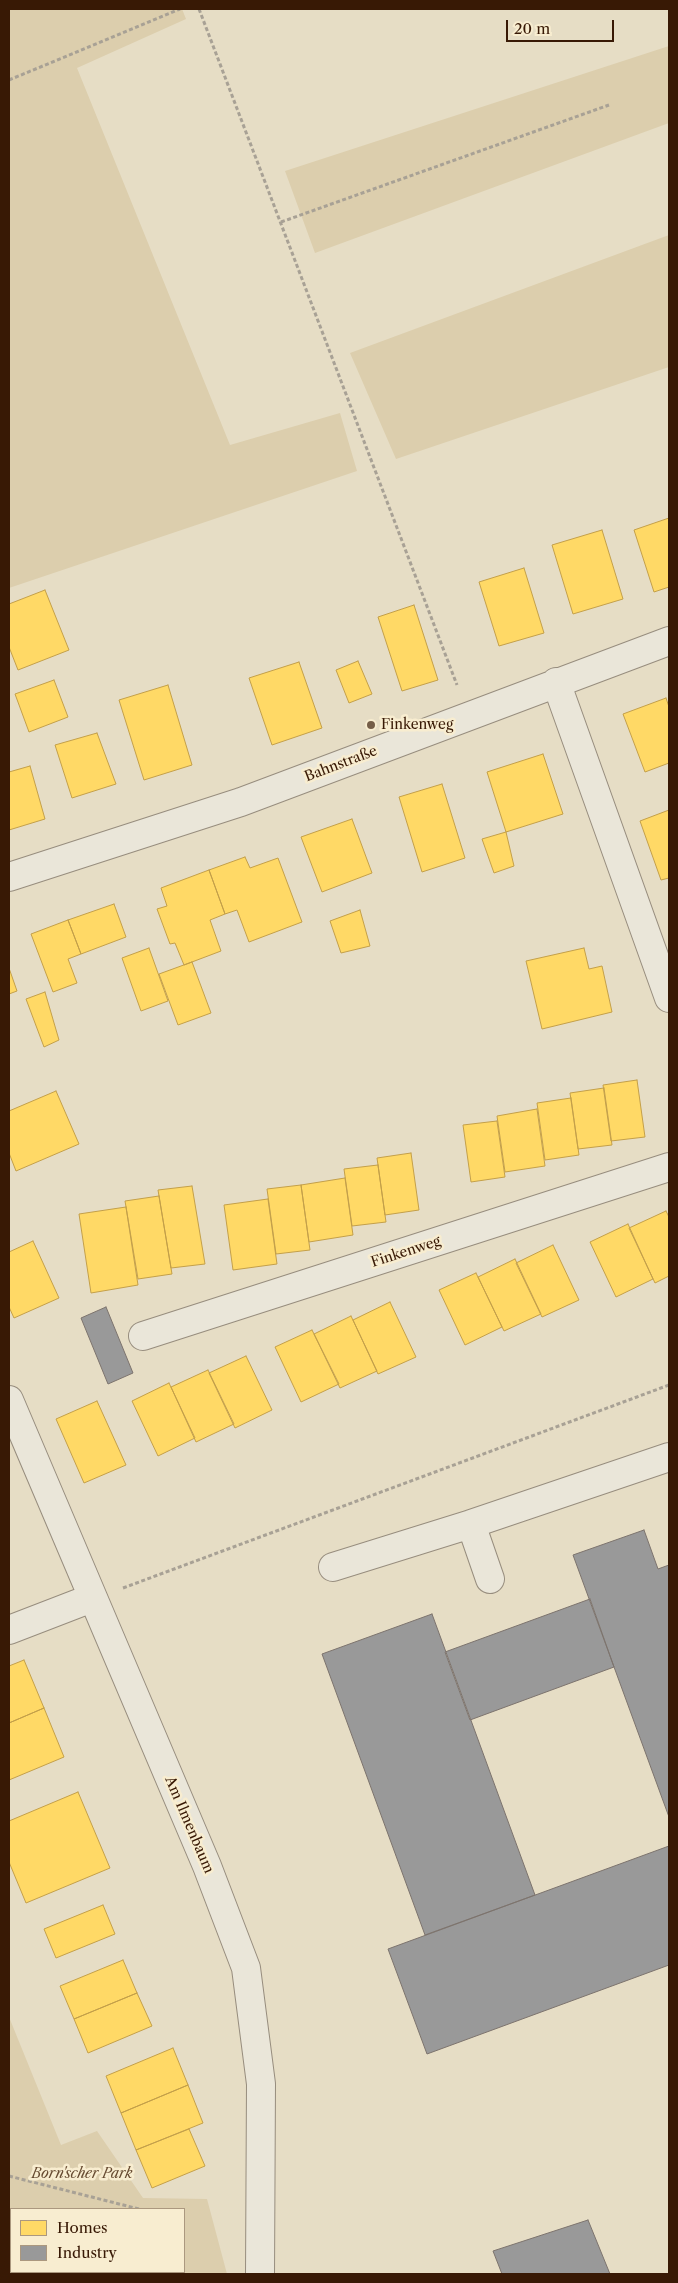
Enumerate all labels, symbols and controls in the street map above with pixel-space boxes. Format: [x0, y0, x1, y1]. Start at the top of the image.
scale bar [508, 10, 616, 42]
text: 20 m [514, 19, 550, 38]
place label: Finkenweg [381, 717, 453, 733]
marker: Finkenweg [365, 719, 377, 731]
street label: Bahnstraße [302, 742, 380, 786]
street label: Finkenweg [369, 1233, 443, 1271]
street label: Am Ilmenbaum [161, 1774, 217, 1876]
park label: Born'scher Park [31, 2166, 133, 2182]
legend [10, 2208, 185, 2273]
text: Homes [57, 2218, 108, 2237]
text: Industry [57, 2243, 117, 2262]

